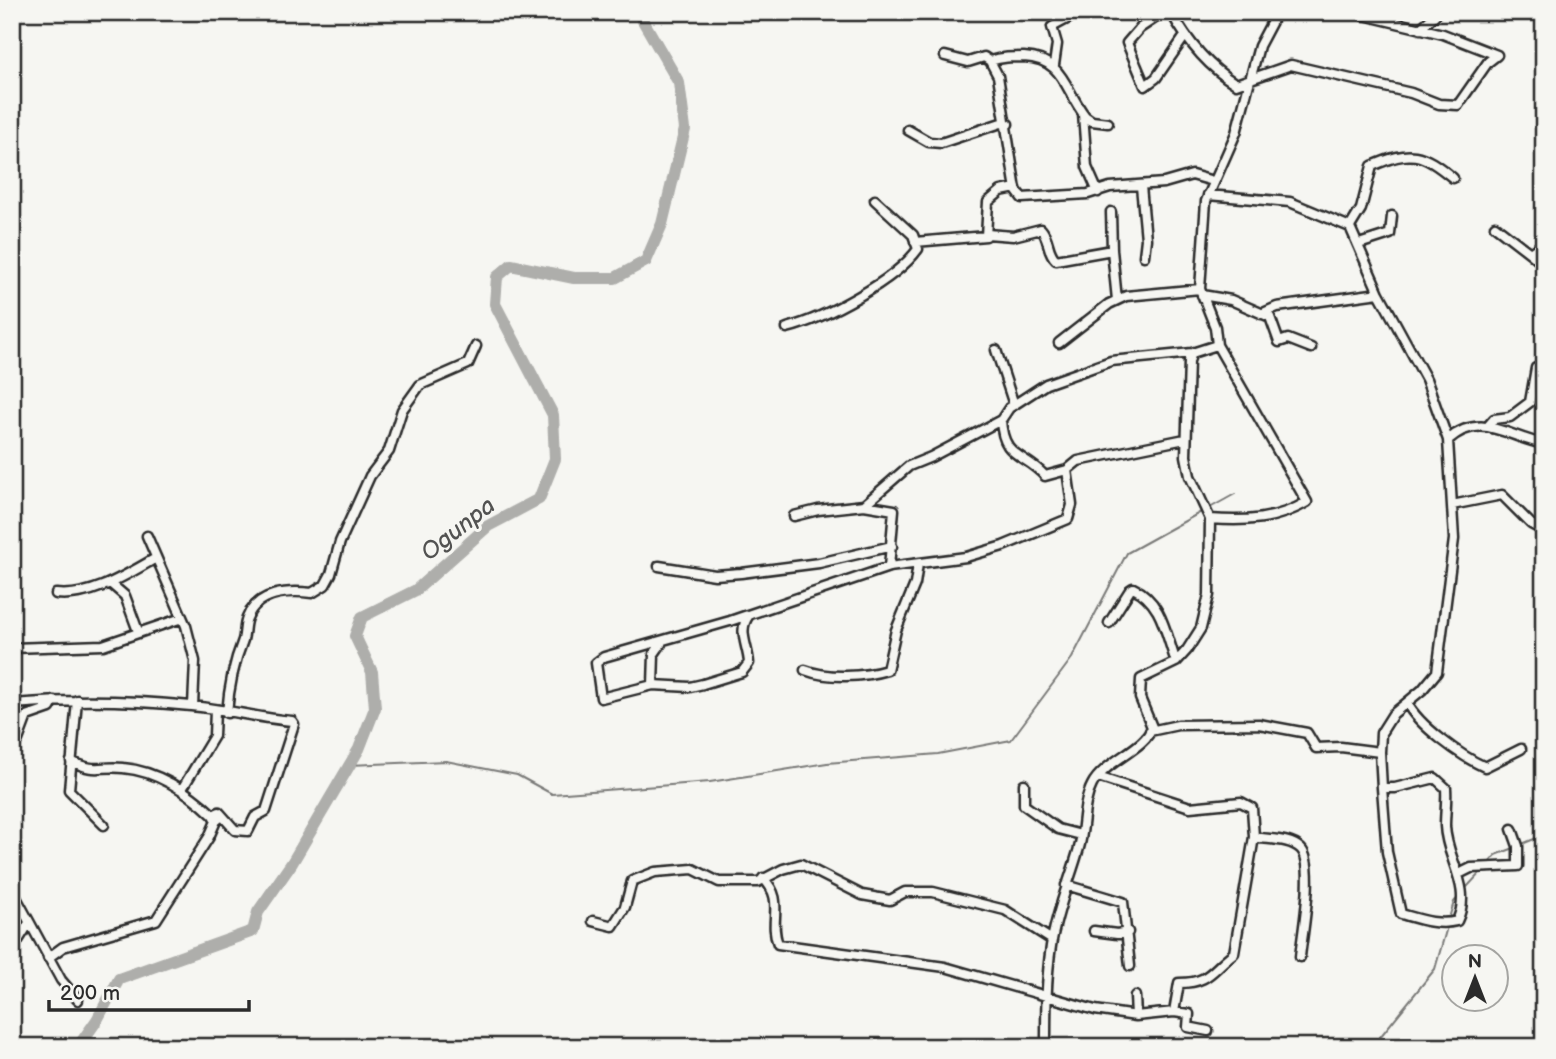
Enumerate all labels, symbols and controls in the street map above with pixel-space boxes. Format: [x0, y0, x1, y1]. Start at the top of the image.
water label: Ogunpa [415, 491, 501, 567]
north arrow [1440, 944, 1510, 1014]
text: N [1468, 951, 1482, 974]
scale bar [49, 968, 248, 1012]
text: 200 m [60, 981, 120, 1006]

